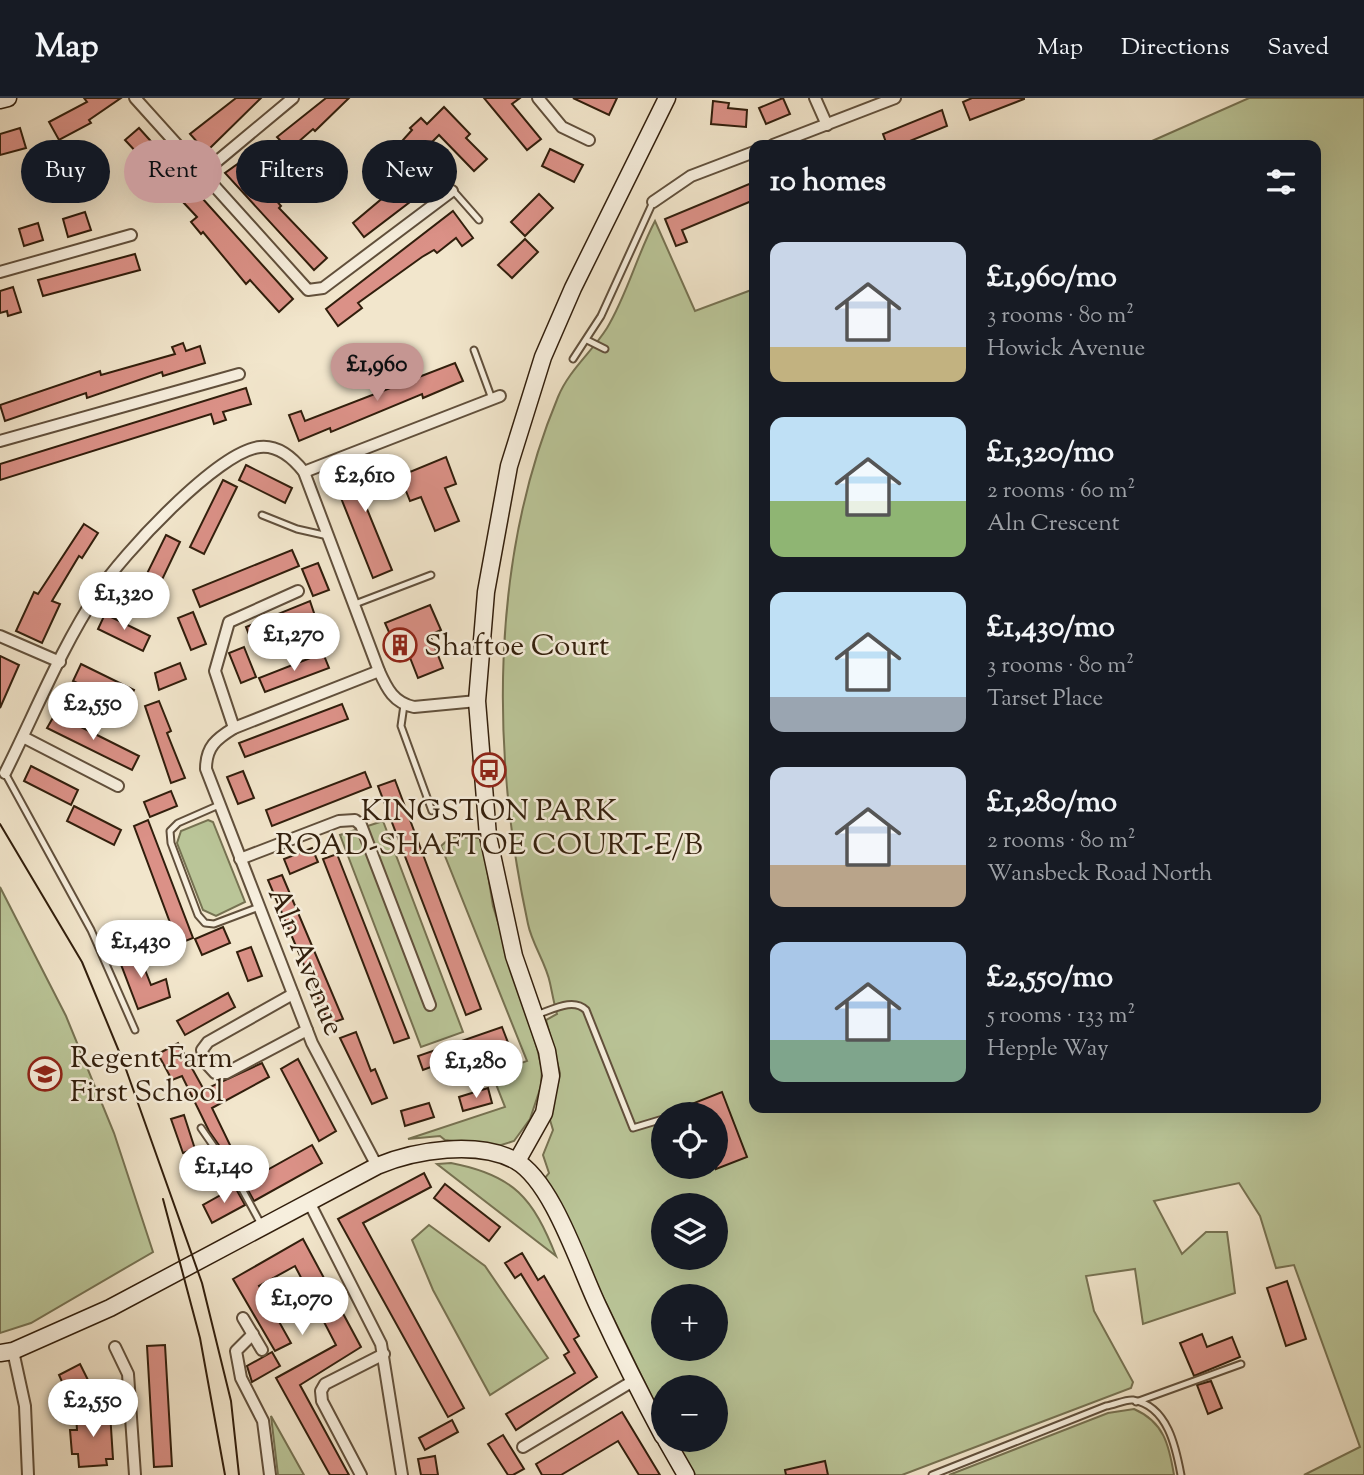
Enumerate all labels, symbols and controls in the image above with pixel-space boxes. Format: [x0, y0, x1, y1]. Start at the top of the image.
text: Map [35, 24, 99, 72]
text: Map [1037, 31, 1083, 65]
text: Directions [1121, 31, 1229, 65]
text: Saved [1267, 31, 1329, 65]
chip: Buy [21, 140, 110, 203]
chip: Rent [124, 140, 222, 203]
chip: Filters [236, 140, 348, 203]
chip: New [362, 140, 457, 203]
text: 10 homes [770, 161, 886, 204]
icon: filters [1262, 163, 1300, 201]
text: £1,960/mo [987, 257, 1117, 300]
icon: home [826, 270, 910, 354]
text: 3 rooms · 80 m² [987, 300, 1134, 333]
text: Howick Avenue [987, 333, 1145, 366]
pin: £1,960 [320, 344, 434, 403]
text: £1,960 [347, 349, 407, 382]
text: £1,320/mo [987, 432, 1114, 475]
icon: home [826, 445, 910, 529]
pin: £2,610 [308, 454, 422, 514]
text: £2,610 [335, 460, 395, 493]
text: 2 rooms · 60 m² [987, 475, 1135, 508]
text: Aln Crescent [987, 508, 1120, 541]
pin: £1,320 [67, 573, 181, 632]
text: £1,320 [95, 578, 153, 611]
text: £1,430/mo [987, 607, 1115, 650]
pin: £1,270 [237, 614, 351, 673]
text: £1,270 [264, 619, 324, 652]
icon: home [826, 620, 910, 704]
building icon: Shaftoe Court [381, 626, 419, 664]
place label: Shaftoe Court [424, 626, 609, 669]
text: 3 rooms · 80 m² [987, 650, 1134, 683]
pin: £2,550 [36, 682, 150, 742]
text: Tarset Place [987, 683, 1103, 716]
text: £2,550 [64, 688, 122, 721]
bus stop icon: KINGSTON PARK ROAD-SHAFTOE COURT-E/B [470, 751, 508, 789]
text: £1,280/mo [987, 782, 1117, 825]
place label: KINGSTON PARK ROAD-SHAFTOE COURT-E/B [275, 791, 703, 868]
icon: home [826, 795, 910, 879]
text: 2 rooms · 80 m² [987, 825, 1135, 858]
text: Wansbeck Road North [987, 858, 1212, 891]
street label: Aln Avenue [255, 881, 354, 1043]
pin: £1,430 [84, 920, 198, 980]
text: £1,430 [111, 926, 171, 959]
text: £2,550/mo [987, 957, 1113, 1000]
icon: home [826, 970, 910, 1054]
text: 5 rooms · 133 m² [987, 1000, 1135, 1033]
text: Hepple Way [987, 1033, 1109, 1066]
place label: Regent Farm First School [70, 1038, 233, 1115]
pin: £1,280 [419, 1040, 533, 1100]
text: £1,280 [446, 1046, 506, 1079]
school or university icon: Regent Farm First School [26, 1055, 64, 1093]
map controls [651, 1102, 728, 1452]
button: locate [651, 1102, 728, 1179]
pin: £1,140 [167, 1146, 281, 1205]
text: £1,140 [195, 1151, 253, 1184]
button: layers [651, 1193, 728, 1270]
pin: £1,070 [245, 1278, 359, 1337]
text: £1,070 [271, 1283, 333, 1316]
button: + [651, 1284, 728, 1361]
button: − [651, 1375, 728, 1452]
pin: £2,550 [36, 1380, 150, 1439]
text: £2,550 [64, 1385, 122, 1418]

